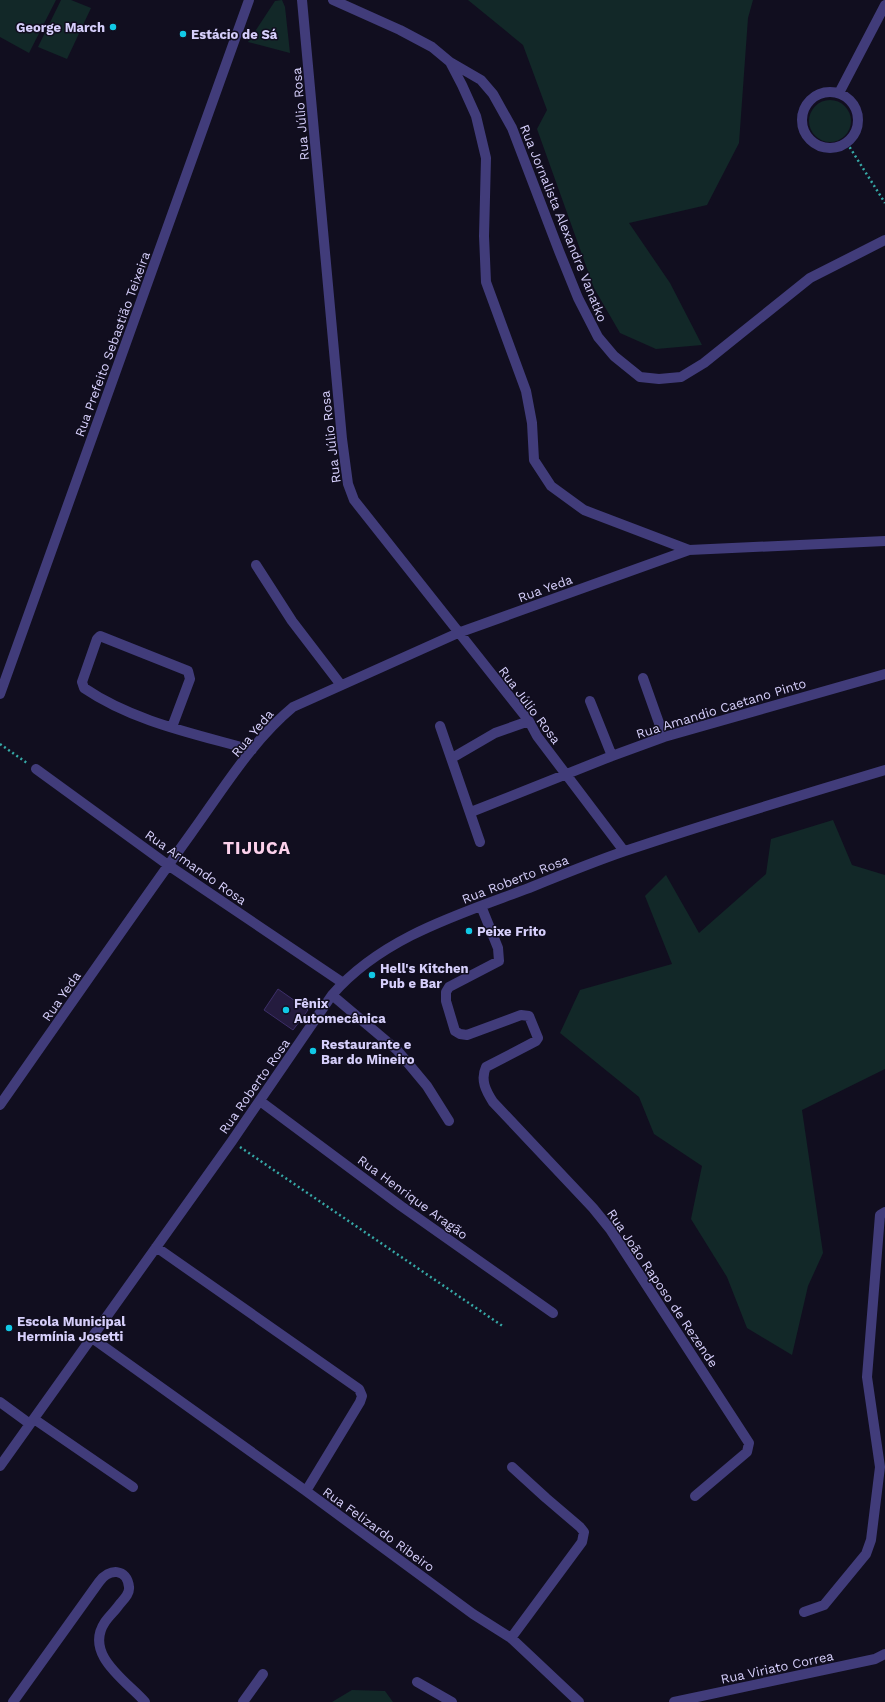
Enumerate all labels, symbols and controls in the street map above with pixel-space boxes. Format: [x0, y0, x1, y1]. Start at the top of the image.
place label: George March [16, 20, 105, 35]
marker: George March [108, 22, 118, 32]
place label: Estácio de Sá [191, 27, 278, 42]
marker: Estácio de Sá [178, 29, 188, 39]
street label: Rua Júlio Rosa [289, 66, 312, 161]
street label: Rua Jornalista Alexandre Vanatko [517, 122, 610, 324]
street label: Rua Prefeito Sebastião Teixeira [72, 249, 153, 439]
street label: Rua Júlio Rosa [317, 389, 344, 484]
street label: Rua Yeda [516, 571, 575, 605]
street label: Rua Júlio Rosa [496, 664, 564, 747]
street label: Rua Amandio Caetano Pinto [634, 675, 808, 742]
street label: Rua Yeda [228, 706, 277, 760]
street label: Rua Armando Rosa [142, 827, 250, 908]
district label: TIJUCA [223, 838, 291, 858]
street label: Rua Roberto Rosa [460, 852, 571, 907]
place label: Peixe Frito [477, 924, 546, 939]
marker: Peixe Frito [464, 926, 474, 936]
place label: Hell's Kitchen Pub e Bar [380, 961, 469, 991]
street label: Rua Yeda [39, 968, 84, 1024]
marker: Hell's Kitchen Pub e Bar [367, 970, 377, 980]
place label: Fênix Automecânica [294, 996, 386, 1026]
marker: Fênix Automecânica [281, 1005, 291, 1015]
street label: Rua Roberto Rosa [216, 1035, 293, 1137]
place label: Restaurante e Bar do Mineiro [321, 1037, 415, 1067]
marker: Restaurante e Bar do Mineiro [308, 1046, 318, 1056]
street label: Rua Henrique Aragão [355, 1152, 471, 1243]
street label: Rua João Raposo de Rezende [604, 1206, 721, 1370]
place label: Escola Municipal Hermínia Josetti [17, 1314, 126, 1344]
marker: Escola Municipal Hermínia Josetti [4, 1323, 14, 1333]
street label: Rua Felizardo Ribeiro [320, 1484, 437, 1575]
street label: Rua Viriato Correa [719, 1648, 836, 1687]

